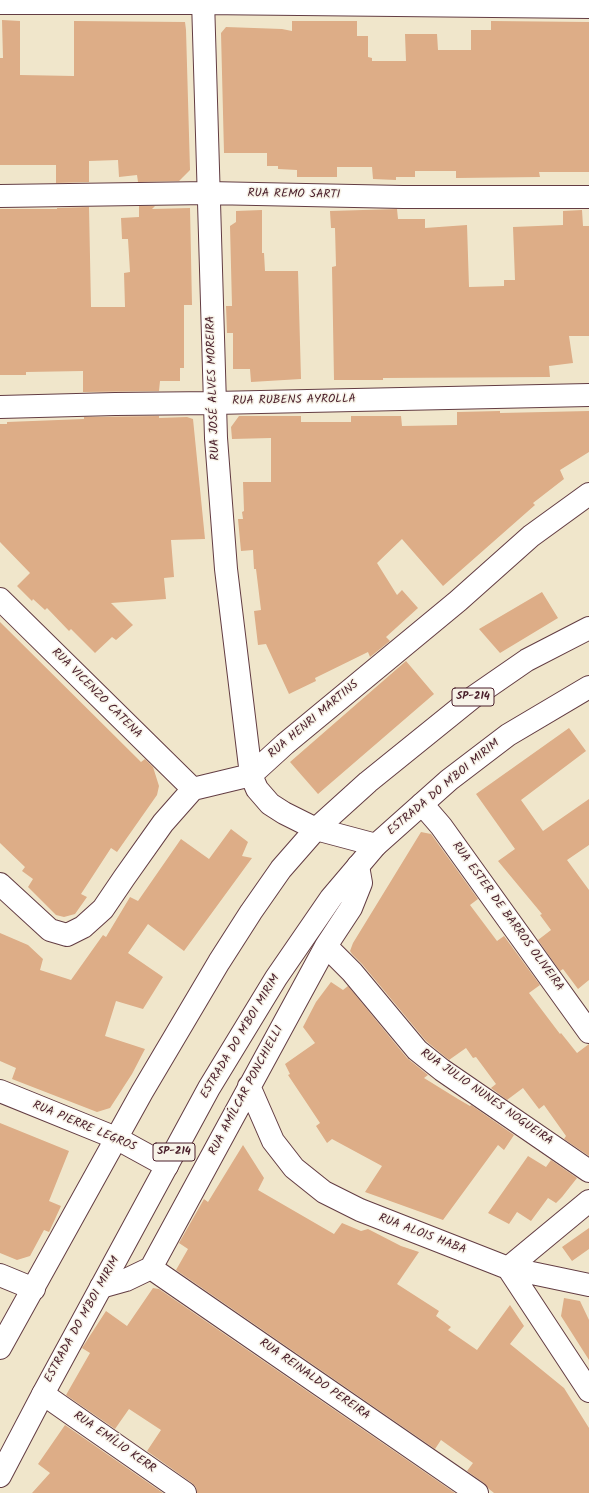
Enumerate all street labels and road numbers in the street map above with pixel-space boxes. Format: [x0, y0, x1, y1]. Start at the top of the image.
street label: RUA REMO SARTI [247, 187, 341, 203]
street label: RUA JOSÉ ALVES MOREIRA [204, 315, 224, 461]
street label: RUA RUBENS AYROLLA [232, 393, 356, 409]
street label: RUA VICENZO CATENA [48, 646, 144, 742]
street label: RUA HENRI MARTINS [266, 678, 362, 762]
road number: SP-214 [452, 688, 494, 706]
street label: ESTRADA DO M'BOI MIRIM [385, 737, 503, 839]
street label: RUA ESTER DE BARROS OLIVEIRA [448, 840, 566, 994]
street label: ESTRADA DO M'BOI MIRIM [198, 972, 284, 1102]
street label: RUA AMÍLCAR PONCHIELLI [207, 1024, 287, 1158]
street label: RUA JULIO NUNES NOGUEIRA [417, 1047, 555, 1149]
street label: RUA PIERRE LEGROS [30, 1099, 138, 1155]
road number: SP-214 [153, 1143, 195, 1161]
street label: RUA ALOIS HABA [376, 1212, 468, 1258]
street label: ESTRADA DO M'BOI MIRIM [42, 1254, 124, 1386]
street label: RUA REINALDO PEREIRA [256, 1336, 372, 1424]
street label: RUA EMÍLIO KERR [70, 1409, 158, 1477]

